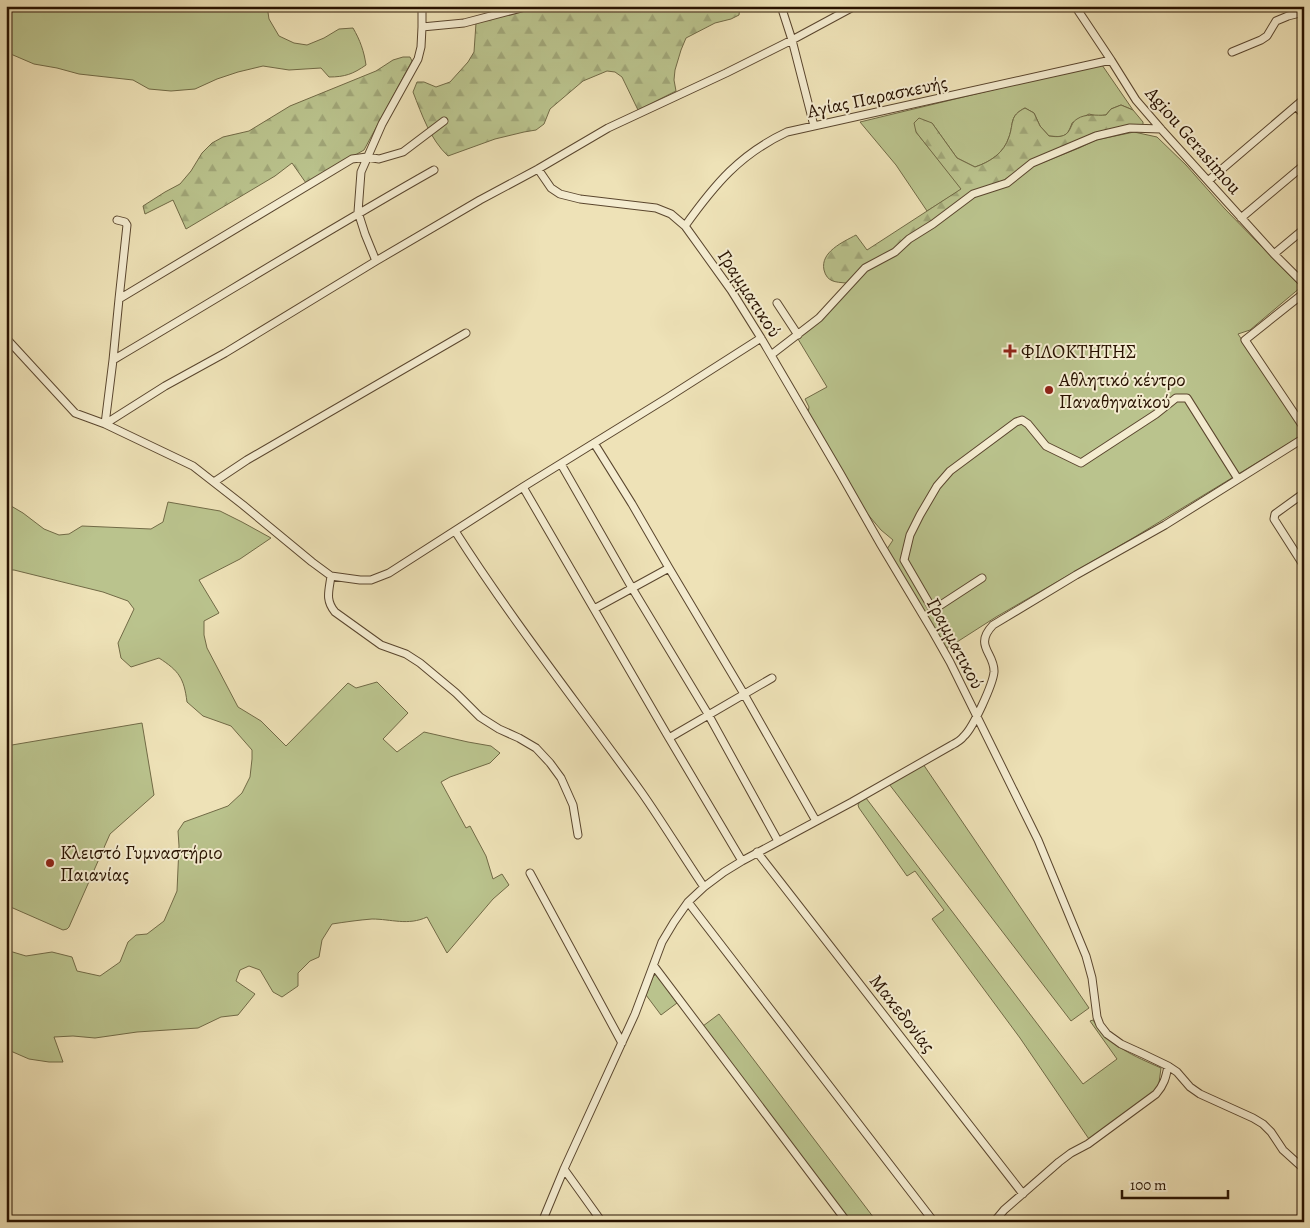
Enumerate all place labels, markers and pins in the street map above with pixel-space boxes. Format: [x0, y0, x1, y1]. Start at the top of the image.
place label: ΦΙΛΟΚΤΗΤΗΣ [1021, 339, 1137, 365]
marker: ΦΙΛΟΚΤΗΤΗΣ [1003, 344, 1017, 358]
place label: Αθλητικό κέντρο Παναθηναϊκού [1058, 367, 1186, 415]
marker: Αθλητικό κέντρο Παναθηναϊκού [1043, 384, 1055, 396]
place label: Κλειστό Γυμναστήριο Παιανίας [60, 840, 223, 888]
marker: Κλειστό Γυμναστήριο Παιανίας [44, 857, 56, 869]

